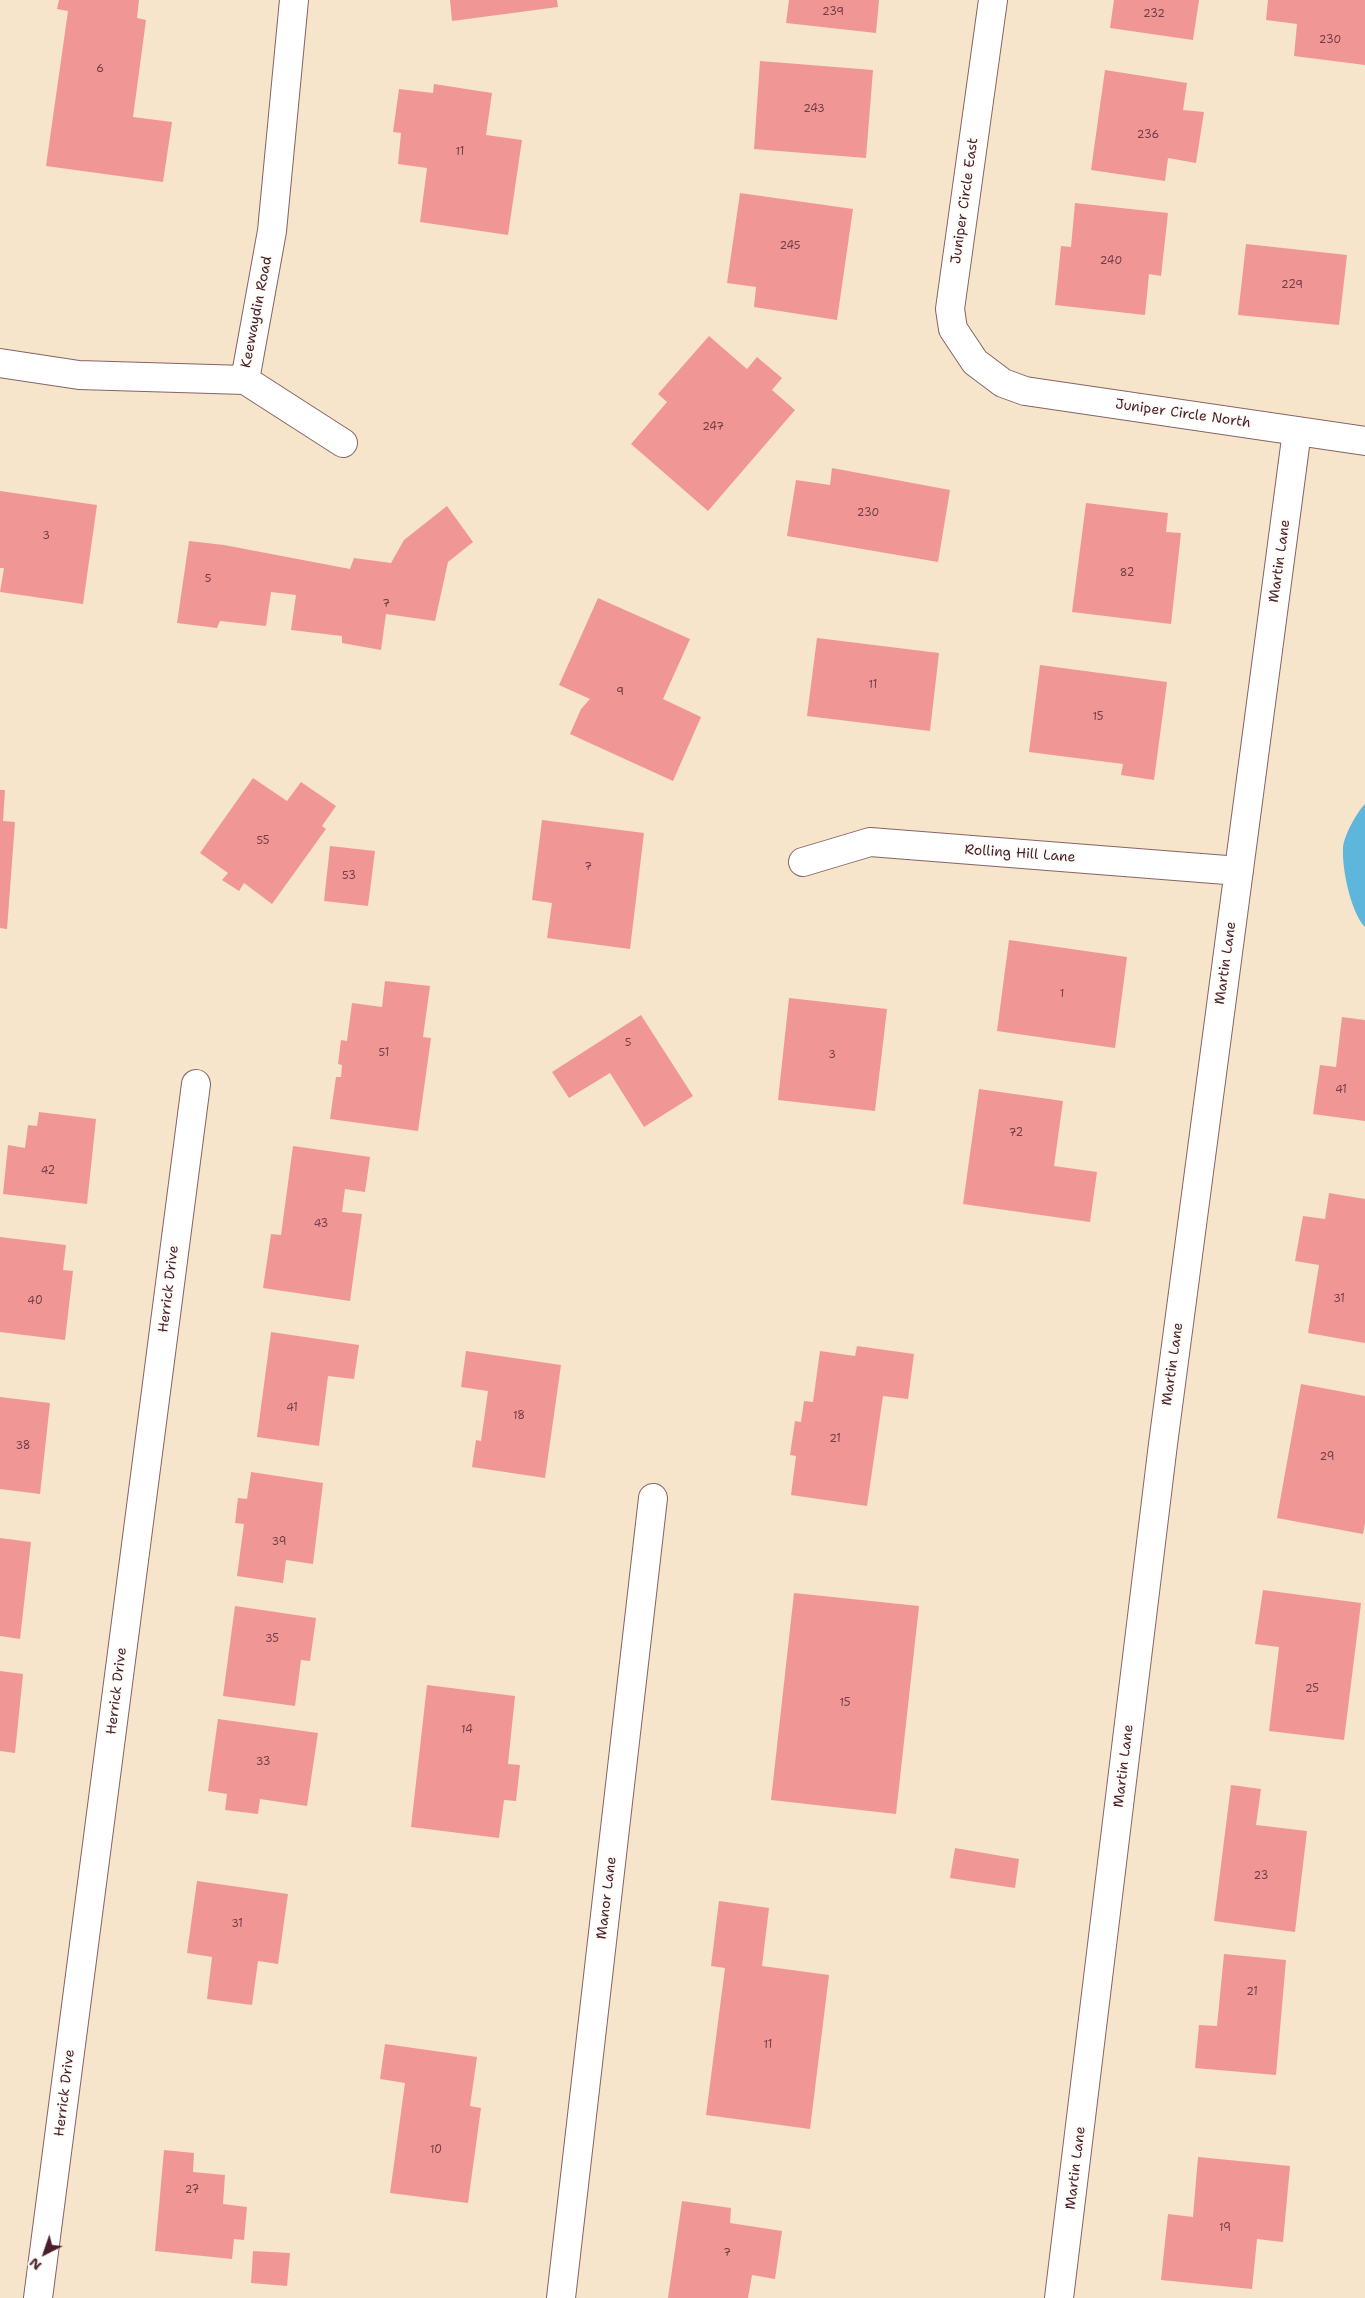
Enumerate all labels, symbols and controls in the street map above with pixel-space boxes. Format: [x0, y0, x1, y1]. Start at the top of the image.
house number: 239 [822, 5, 844, 19]
house number: 232 [1143, 7, 1165, 21]
house number: 230 [1319, 33, 1341, 47]
house number: 6 [96, 62, 104, 76]
house number: 243 [803, 102, 825, 116]
house number: 236 [1137, 128, 1159, 142]
street label: Juniper Circle East [948, 137, 982, 265]
house number: 11 [456, 145, 464, 159]
house number: 245 [779, 239, 801, 253]
house number: 240 [1100, 254, 1122, 268]
street label: Keewaydin Road [238, 255, 276, 369]
house number: 229 [1281, 278, 1303, 292]
street label: Juniper Circle North [1114, 396, 1252, 432]
house number: 247 [702, 420, 724, 434]
house number: 230 [857, 506, 879, 520]
street label: Martin Lane [1266, 518, 1294, 604]
house number: 3 [42, 529, 50, 543]
house number: 82 [1120, 566, 1134, 580]
house number: 5 [205, 572, 211, 586]
house number: 7 [382, 597, 390, 611]
house number: 11 [869, 678, 877, 692]
house number: 9 [616, 685, 624, 699]
house number: 15 [1092, 710, 1104, 724]
house number: 55 [256, 834, 270, 848]
street label: Rolling Hill Lane [964, 842, 1076, 866]
house number: 7 [584, 860, 592, 874]
house number: 53 [342, 869, 356, 883]
street label: Martin Lane [1212, 920, 1240, 1006]
house number: 1 [1060, 987, 1064, 1001]
house number: 5 [625, 1036, 631, 1050]
house number: 51 [379, 1046, 389, 1060]
house number: 3 [828, 1048, 836, 1062]
house number: 41 [1335, 1083, 1347, 1097]
house number: 72 [1009, 1126, 1023, 1140]
house number: 42 [41, 1164, 55, 1178]
house number: 43 [314, 1217, 328, 1231]
street label: Herrick Drive [155, 1244, 183, 1334]
house number: 31 [1333, 1292, 1345, 1306]
house number: 40 [27, 1294, 43, 1308]
street label: Martin Lane [1159, 1321, 1187, 1407]
house number: 41 [286, 1401, 298, 1415]
house number: 18 [513, 1409, 525, 1423]
house number: 21 [829, 1432, 841, 1446]
house number: 38 [15, 1439, 31, 1453]
house number: 29 [1320, 1450, 1334, 1464]
house number: 39 [272, 1535, 286, 1549]
house number: 35 [265, 1632, 279, 1646]
street label: Herrick Drive [103, 1646, 131, 1736]
house number: 25 [1305, 1682, 1319, 1696]
house number: 15 [839, 1696, 851, 1710]
house number: 14 [461, 1723, 473, 1737]
street label: Martin Lane [1111, 1723, 1137, 1809]
house number: 33 [256, 1755, 270, 1769]
street label: Manor Lane [594, 1856, 620, 1940]
house number: 23 [1254, 1869, 1268, 1883]
house number: 31 [231, 1917, 243, 1931]
house number: 21 [1246, 1985, 1258, 1999]
house number: 11 [764, 2038, 772, 2052]
street label: Herrick Drive [51, 2048, 79, 2138]
street label: Martin Lane [1063, 2125, 1089, 2211]
house number: 10 [430, 2143, 442, 2157]
house number: 27 [185, 2183, 199, 2197]
house number: 19 [1219, 2221, 1231, 2235]
north arrow [20, 2228, 70, 2278]
house number: 7 [723, 2246, 731, 2260]
text: N [25, 2254, 45, 2275]

